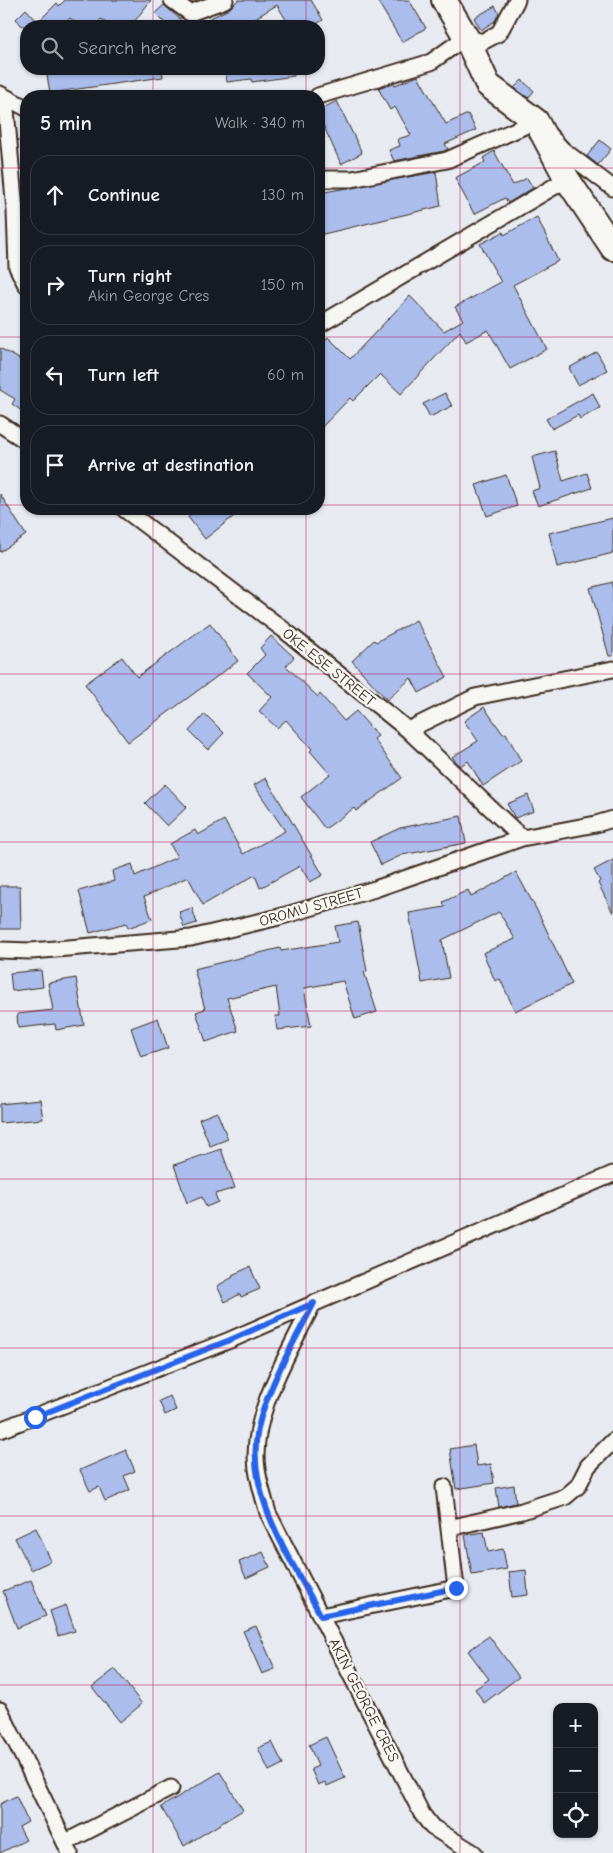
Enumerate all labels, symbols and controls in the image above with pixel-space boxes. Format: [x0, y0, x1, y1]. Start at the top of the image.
search box [20, 20, 325, 75]
icon: search [38, 34, 66, 62]
text: Search here [78, 37, 177, 59]
text: 5 min [40, 111, 92, 135]
text: Walk · 340 m [215, 114, 305, 132]
icon: ahead [41, 181, 69, 209]
text: Continue [88, 184, 160, 206]
text: 130 m [261, 186, 304, 204]
text: Turn right [88, 265, 172, 287]
icon: right [41, 271, 69, 299]
text: 150 m [261, 276, 304, 294]
text: Akin George Cres [88, 287, 209, 305]
icon: left [41, 361, 69, 389]
text: Turn left [88, 364, 159, 386]
text: 60 m [267, 366, 304, 384]
icon: arrive [41, 451, 69, 479]
text: Arrive at destination [88, 454, 254, 476]
street label: OKE ESE STREET [279, 624, 379, 710]
street label: OROMU STREET [257, 884, 365, 930]
route start [24, 1406, 47, 1429]
route end [445, 1577, 468, 1600]
street label: AKIN GEORGE CRES [325, 1635, 403, 1765]
map controls [553, 1703, 598, 1838]
button: + [553, 1703, 598, 1748]
button: − [553, 1748, 598, 1793]
button: locate [553, 1793, 598, 1838]

